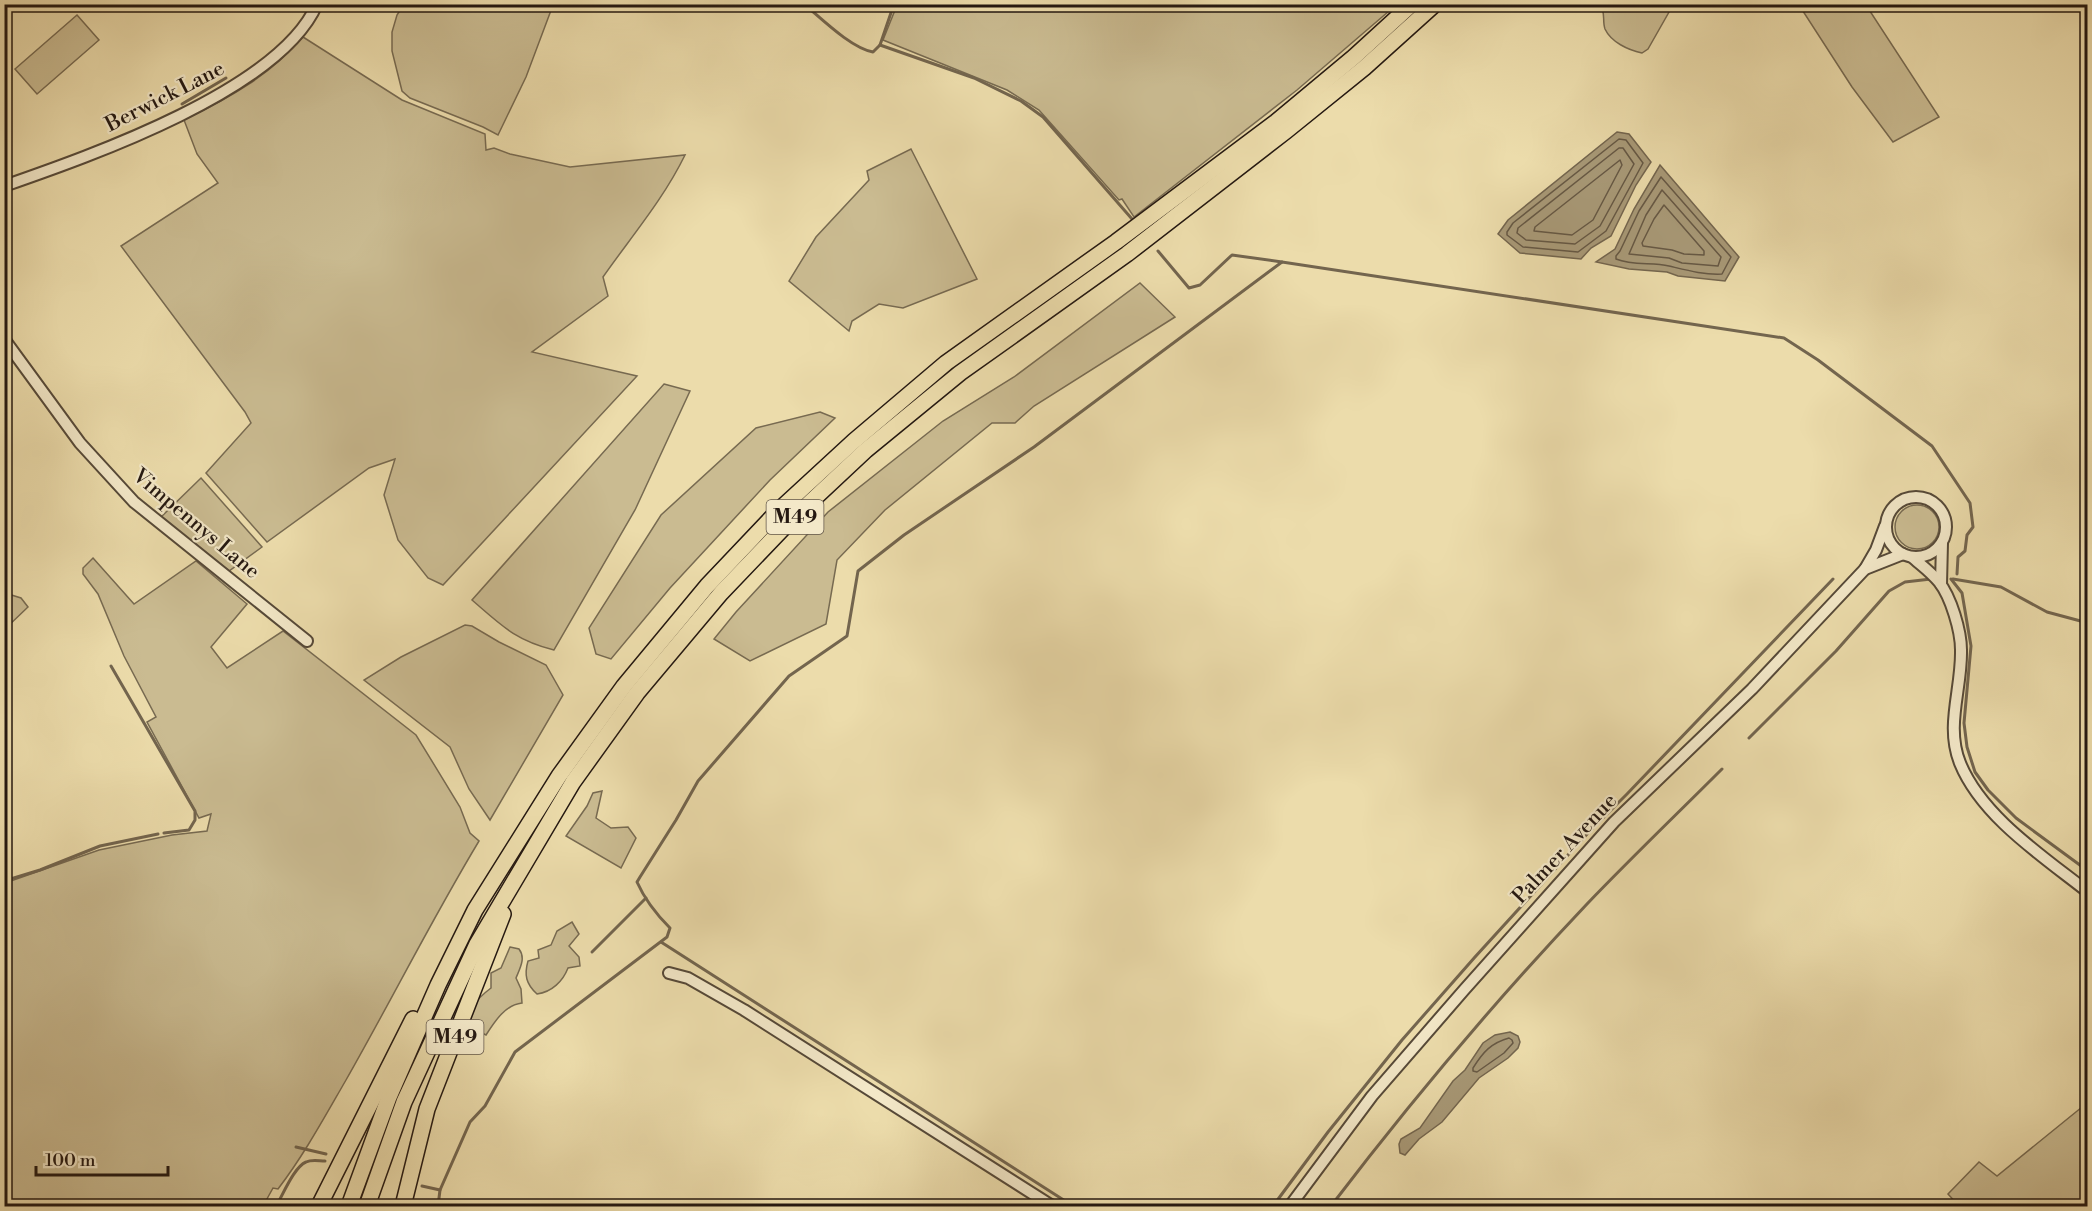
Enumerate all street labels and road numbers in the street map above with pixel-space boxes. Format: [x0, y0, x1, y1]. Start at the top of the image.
street label: Berwick Lane [100, 56, 229, 139]
street label: Vimpennys Lane [126, 463, 265, 585]
road number: M49 [766, 500, 824, 534]
street label: Palmer Avenue [1507, 788, 1623, 910]
road number: M49 [426, 1020, 484, 1054]

